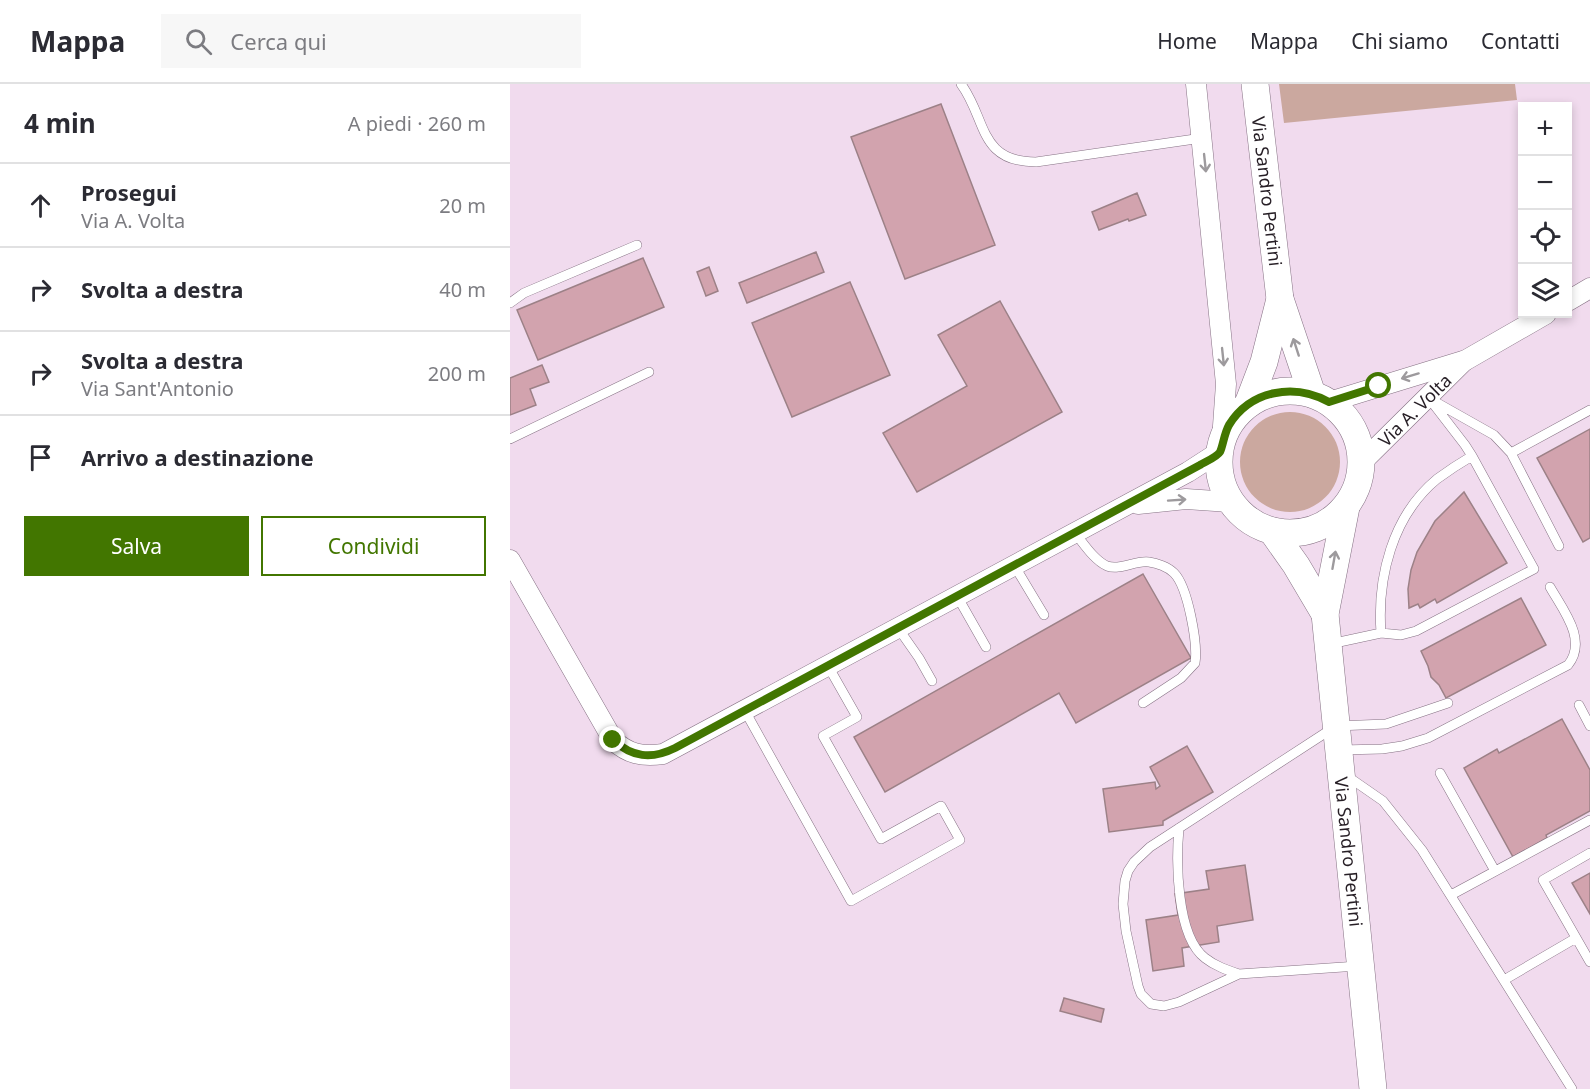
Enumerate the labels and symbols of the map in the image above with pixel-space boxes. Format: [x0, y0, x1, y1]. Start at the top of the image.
street label: Via Sandro Pertini [1247, 115, 1288, 267]
one-way arrow [1200, 153, 1211, 172]
one-way arrow [1290, 338, 1301, 357]
one-way arrow [1218, 347, 1229, 367]
street label: Via A. Volta [1373, 368, 1456, 451]
one-way arrow [1401, 371, 1420, 382]
route start [1365, 372, 1391, 398]
one-way arrow [1166, 494, 1186, 505]
one-way arrow [1329, 551, 1340, 571]
route end [599, 726, 625, 752]
street label: Via Sandro Pertini [1330, 776, 1369, 928]

